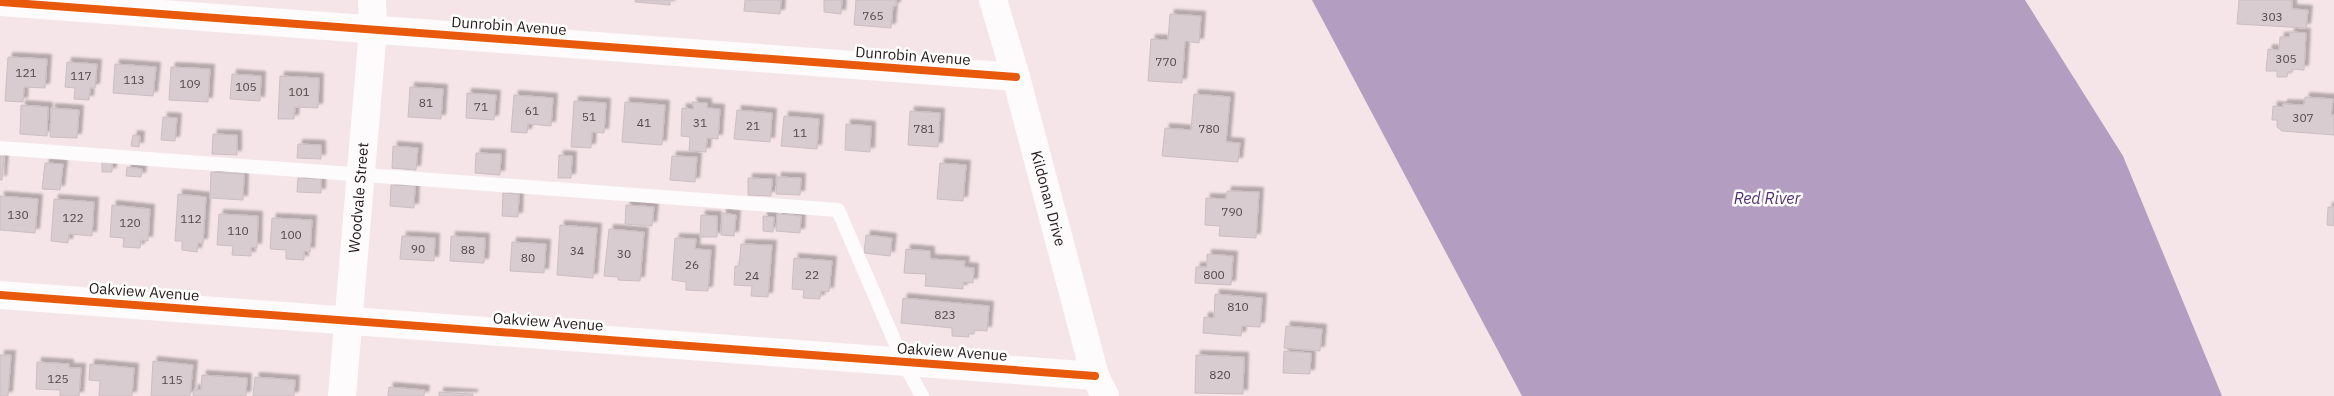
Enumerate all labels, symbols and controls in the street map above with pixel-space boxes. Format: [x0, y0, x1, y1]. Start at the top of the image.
house number: 765 [862, 8, 884, 23]
house number: 303 [2261, 9, 2283, 24]
street label: Dunrobin Avenue [451, 12, 567, 39]
street label: Dunrobin Avenue [855, 42, 971, 69]
house number: 305 [2275, 51, 2297, 66]
house number: 770 [1155, 54, 1177, 69]
house number: 121 [15, 65, 37, 80]
house number: 117 [70, 68, 92, 83]
house number: 113 [123, 72, 145, 87]
house number: 109 [179, 76, 201, 91]
house number: 105 [235, 79, 257, 94]
house number: 101 [288, 84, 310, 99]
house number: 81 [419, 95, 433, 110]
house number: 71 [474, 99, 488, 114]
house number: 61 [525, 103, 539, 118]
house number: 51 [582, 109, 596, 124]
house number: 307 [2292, 110, 2314, 125]
house number: 41 [637, 115, 651, 130]
house number: 31 [693, 115, 707, 130]
house number: 21 [746, 118, 760, 133]
house number: 781 [913, 121, 935, 136]
house number: 780 [1198, 121, 1220, 136]
house number: 11 [793, 125, 807, 140]
street label: Woodvale Street [344, 142, 372, 254]
street label: Kildonan Drive [1027, 149, 1070, 248]
water label: Red River [1734, 188, 1802, 208]
house number: 790 [1221, 204, 1243, 219]
house number: 130 [7, 207, 29, 222]
house number: 122 [62, 210, 84, 225]
house number: 112 [180, 211, 202, 226]
house number: 120 [119, 215, 141, 230]
house number: 110 [227, 223, 249, 238]
house number: 100 [280, 227, 302, 242]
house number: 90 [411, 241, 425, 256]
house number: 88 [461, 242, 475, 257]
house number: 34 [570, 243, 584, 258]
house number: 30 [617, 246, 631, 261]
house number: 80 [521, 250, 535, 265]
house number: 26 [685, 257, 699, 272]
house number: 22 [805, 267, 819, 282]
house number: 800 [1203, 267, 1225, 282]
house number: 24 [745, 268, 759, 283]
street label: Oakview Avenue [88, 278, 200, 305]
house number: 810 [1227, 299, 1249, 314]
house number: 823 [934, 307, 956, 322]
street label: Oakview Avenue [492, 308, 604, 335]
street label: Oakview Avenue [896, 338, 1008, 365]
house number: 820 [1209, 367, 1231, 382]
house number: 125 [47, 371, 69, 386]
house number: 115 [161, 372, 183, 387]

